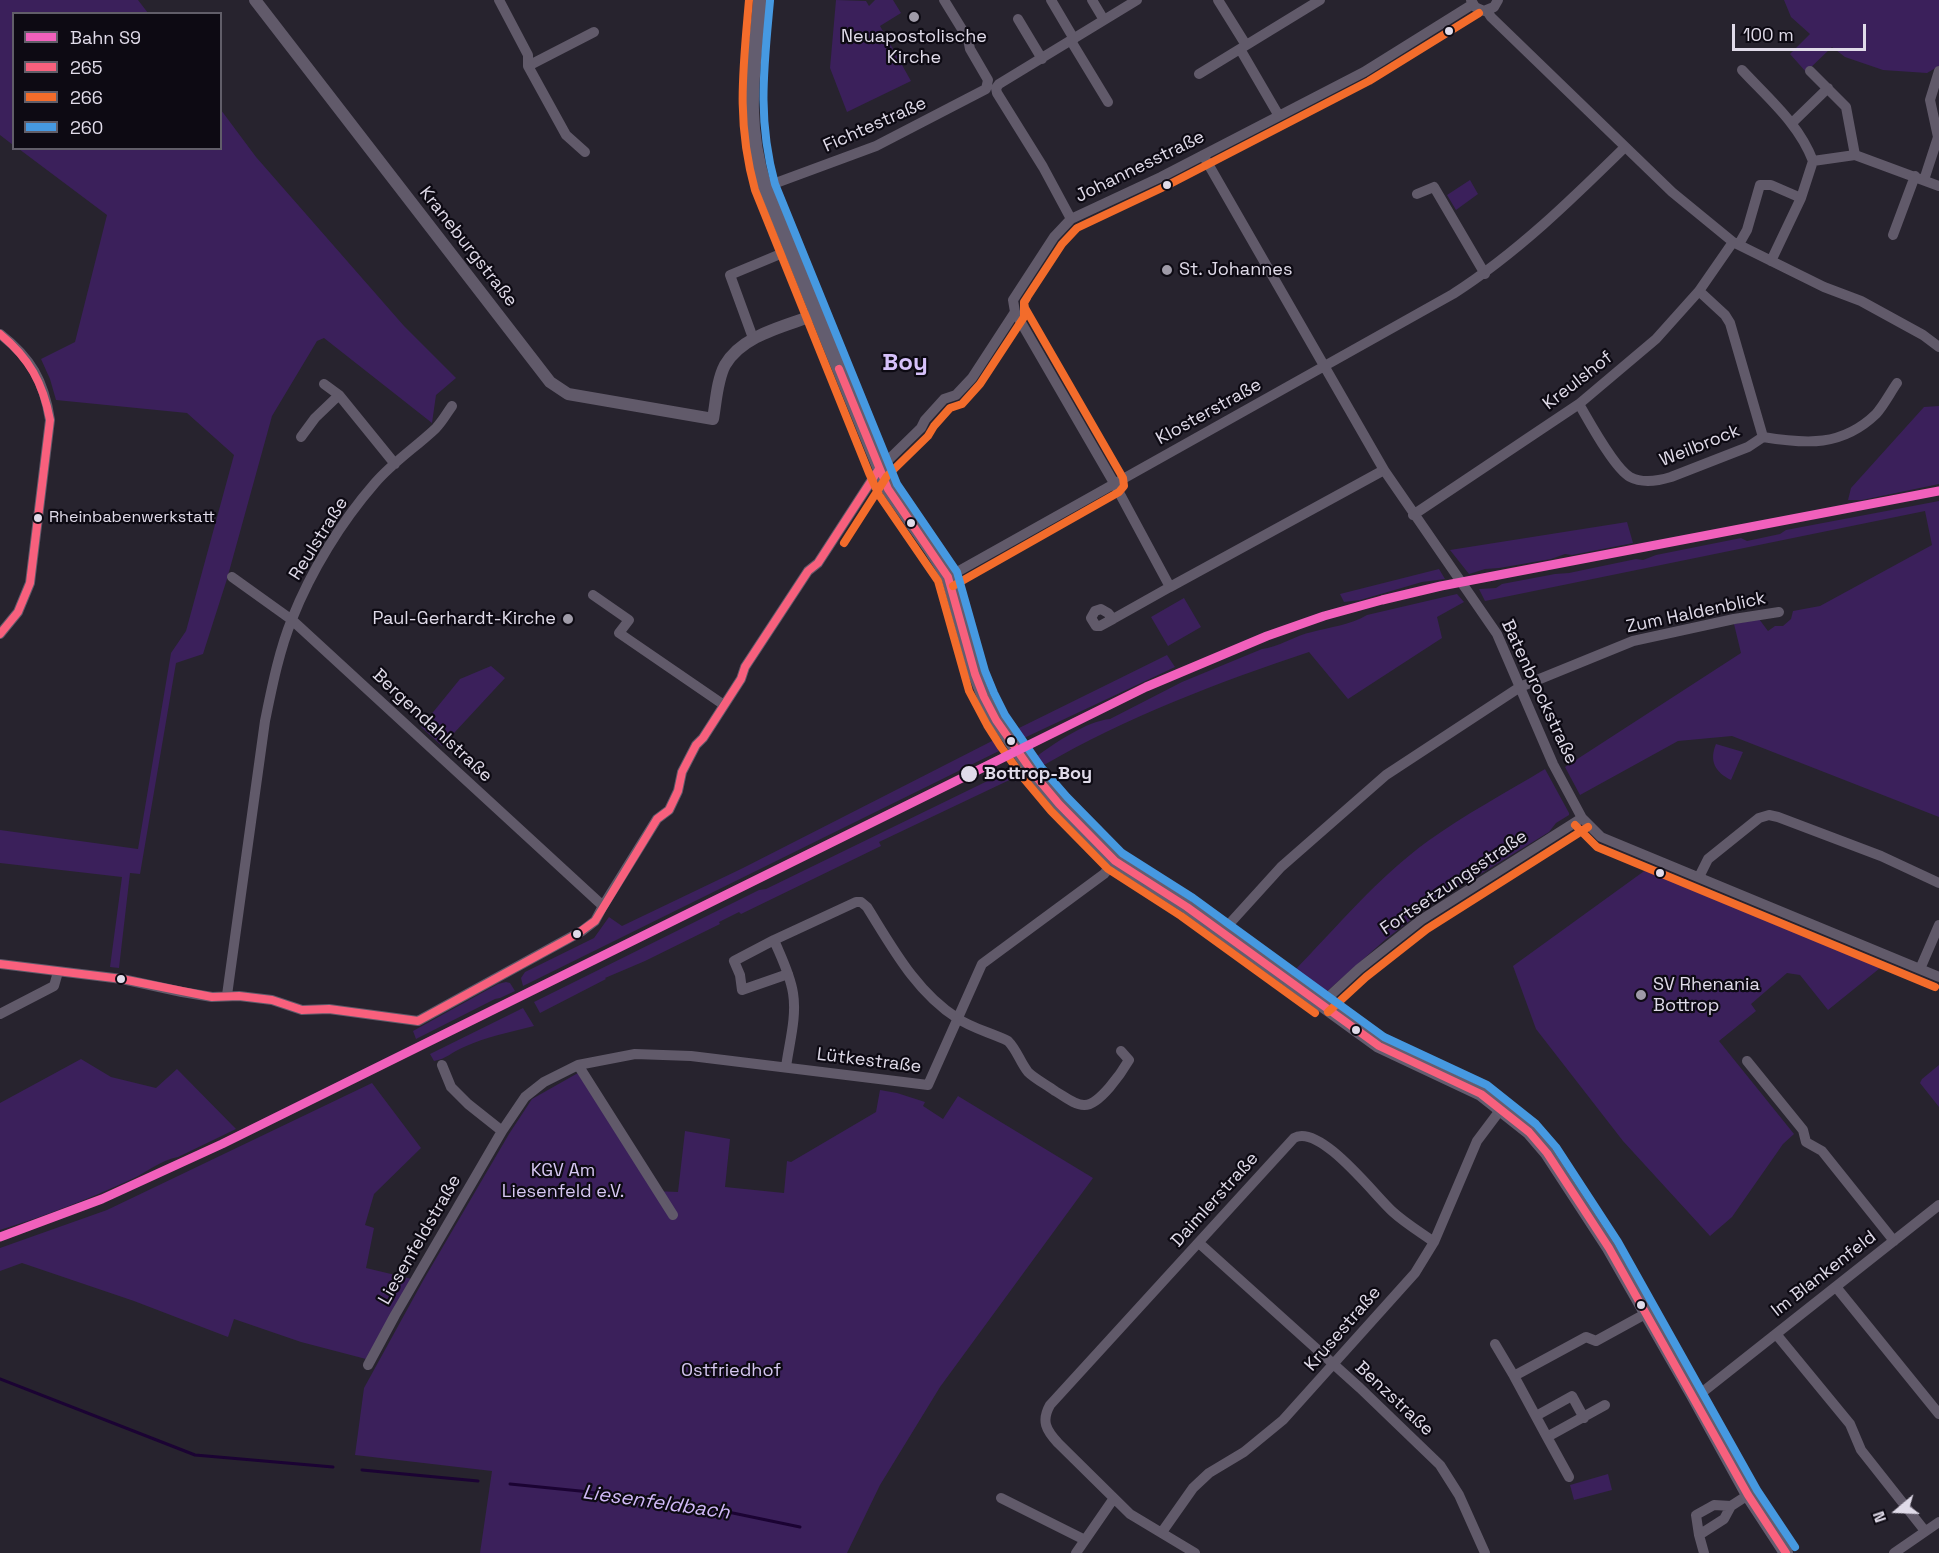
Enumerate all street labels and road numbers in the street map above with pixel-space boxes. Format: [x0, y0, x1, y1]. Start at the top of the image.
street label: Fichtestraße [820, 93, 930, 157]
street label: Johannesstraße [1072, 126, 1208, 208]
street label: Kraneburgstraße [414, 183, 522, 311]
street label: Kreulshof [1539, 347, 1617, 415]
street label: Klosterstraße [1152, 374, 1266, 450]
street label: Weilbrock [1657, 420, 1743, 472]
street label: Reulstraße [285, 494, 353, 584]
street label: Zum Haldenblick [1624, 588, 1768, 638]
street label: Batenbrockstraße [1496, 616, 1582, 768]
street label: Bergendahlstraße [368, 665, 496, 787]
street label: Fortsetzungsstraße [1376, 826, 1532, 940]
street label: Lütkestraße [815, 1044, 923, 1078]
street label: Daimlerstraße [1167, 1148, 1263, 1252]
street label: Liesenfeldstraße [374, 1171, 466, 1309]
street label: Im Blankenfeld [1767, 1226, 1881, 1322]
street label: Krusestraße [1300, 1282, 1386, 1376]
street label: Benzstraße [1350, 1357, 1438, 1441]

